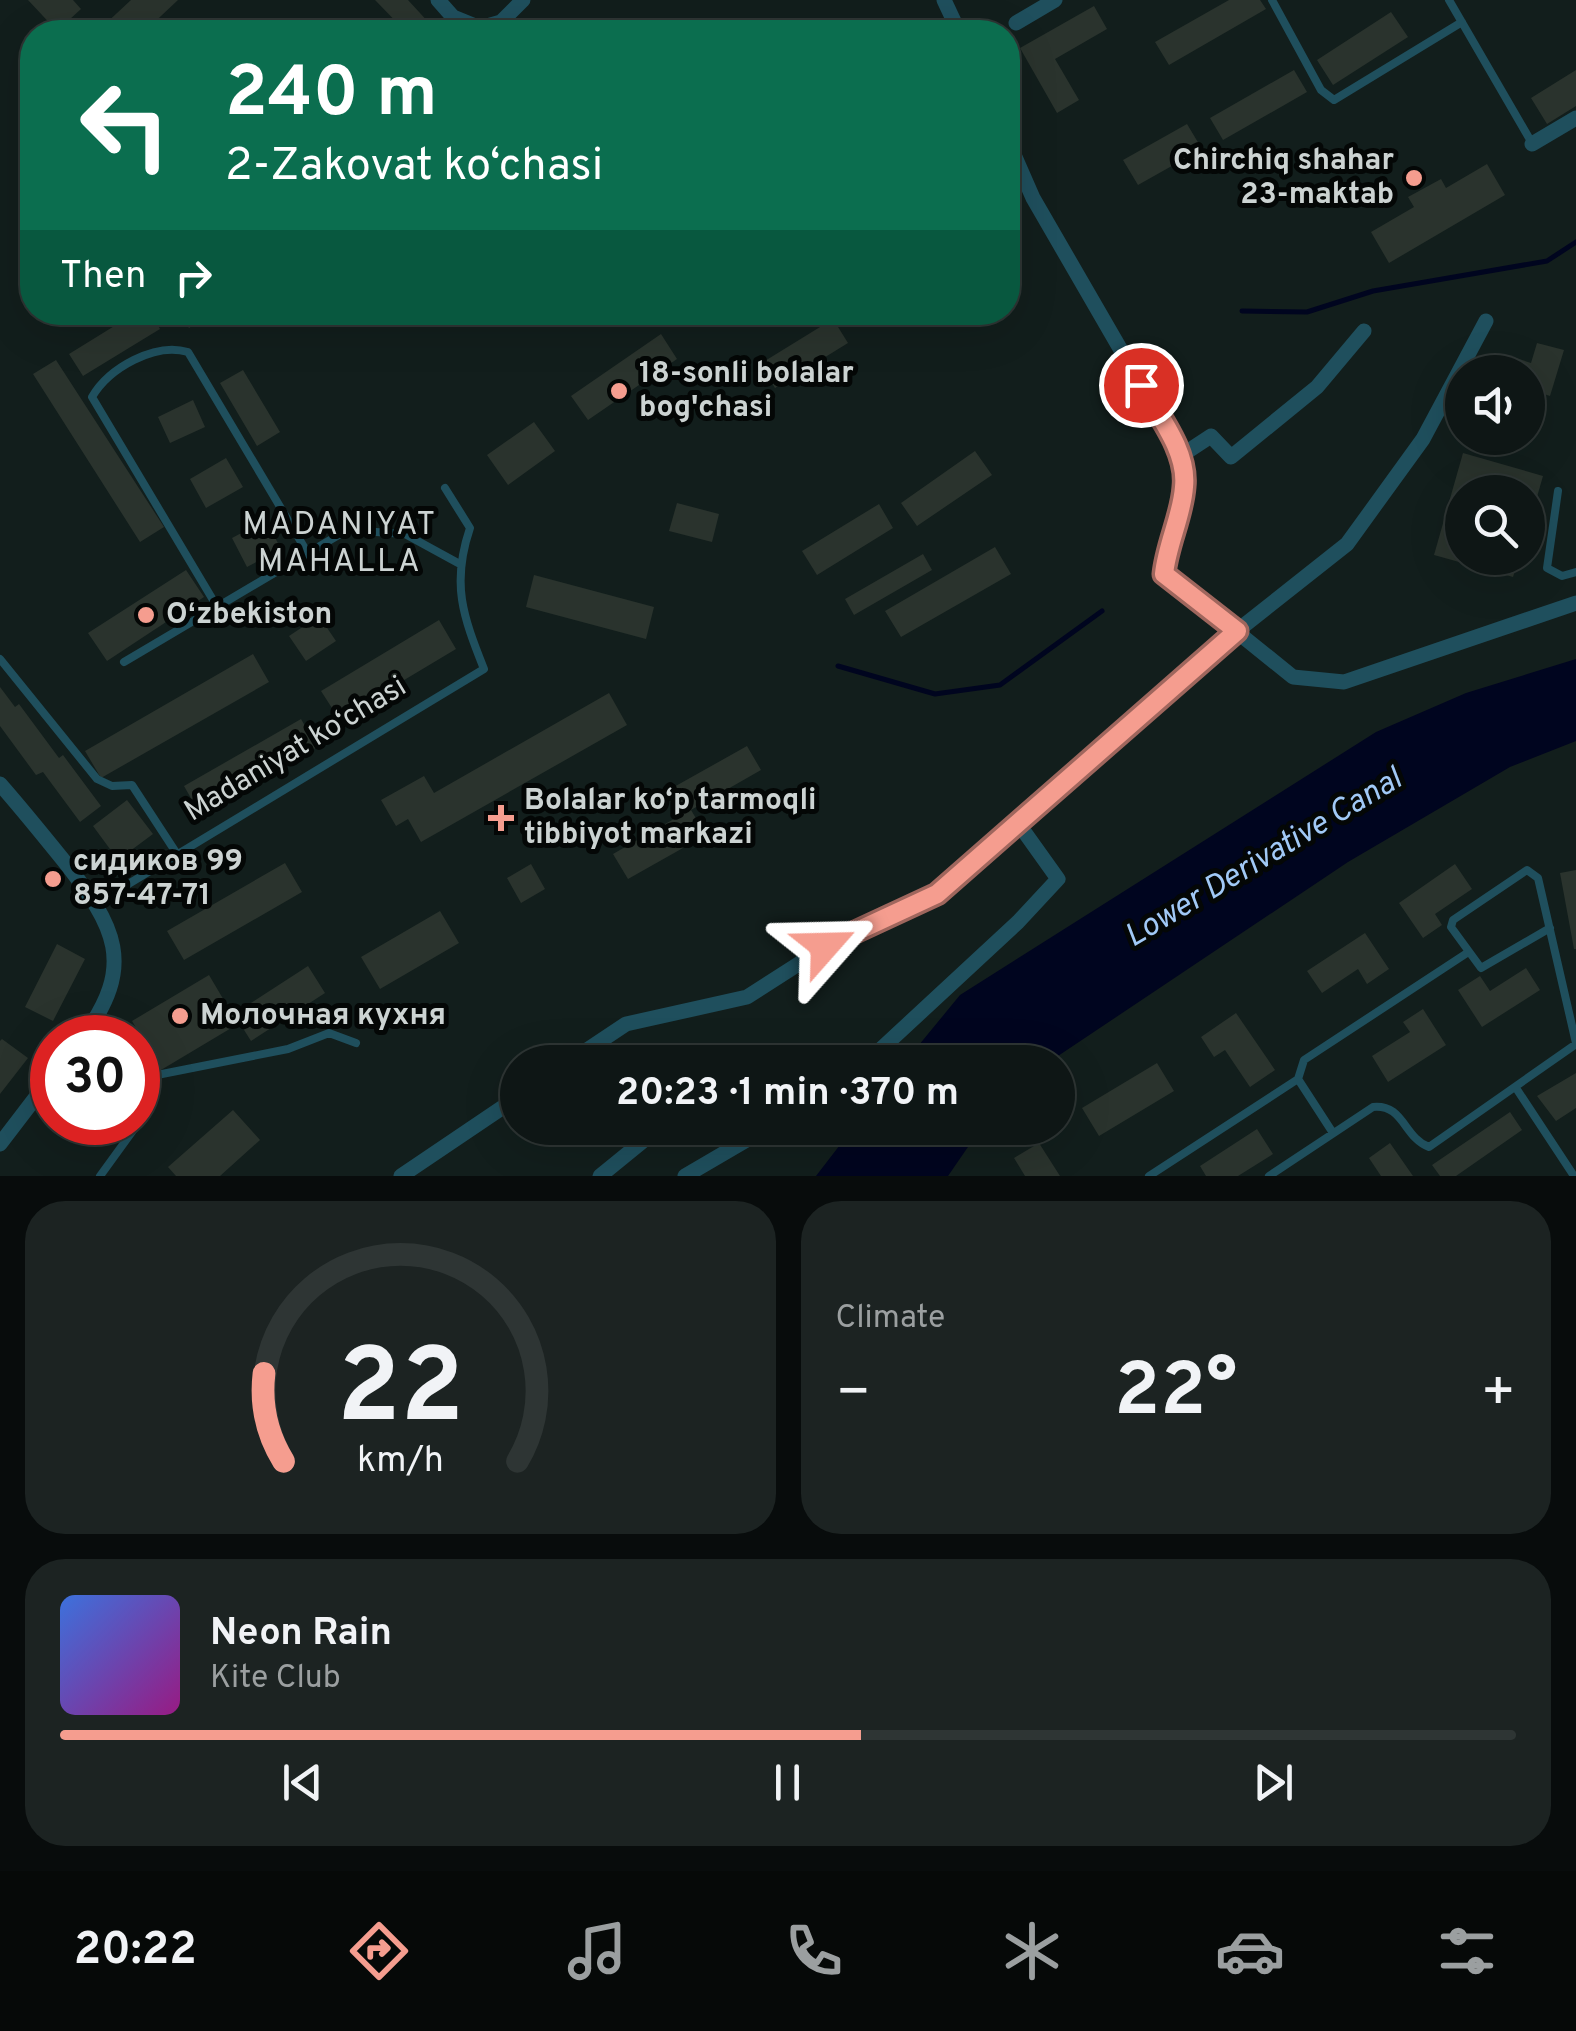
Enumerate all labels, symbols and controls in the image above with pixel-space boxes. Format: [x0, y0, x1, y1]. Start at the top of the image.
text: 240 m [225, 52, 438, 141]
icon: left [60, 60, 190, 190]
text: 2-Zakovat ko‘chasi [225, 139, 603, 196]
place label: Chirchiq shahar 23-maktab [1173, 143, 1395, 214]
marker: Chirchiq shahar 23-maktab [1403, 167, 1425, 189]
icon: right [166, 250, 221, 305]
text: Then [60, 253, 146, 302]
pin [1099, 343, 1184, 428]
map controls [1445, 355, 1545, 575]
button: sound [1445, 355, 1545, 455]
place label: 18-sonli bolalar bog'chasi [639, 356, 854, 427]
icon: arrive [1114, 358, 1169, 413]
marker: 18-sonli bolalar bog'chasi [608, 380, 630, 402]
button: search [1445, 475, 1545, 575]
district label: MADANIYAT MAHALLA [242, 506, 438, 583]
place label: Oʻzbekiston [166, 597, 332, 634]
marker: Oʻzbekiston [135, 604, 157, 626]
street label: Madaniyat ko‘chasi [178, 669, 414, 831]
water label: Lower Derivative Canal [1118, 759, 1412, 958]
place label: Bolalar ko‘p tarmoqli tibbiyot markazi [524, 783, 817, 854]
marker: Bolalar ko‘p tarmoqli tibbiyot markazi [488, 805, 514, 831]
place label: сидиков 99 857-47-71 [73, 844, 243, 915]
marker: сидиков 99 857-47-71 [42, 868, 64, 890]
position arrow [773, 894, 877, 998]
place label: Молочная кухня [200, 998, 446, 1035]
marker: Молочная кухня [169, 1005, 191, 1027]
speed limit sign: 30 [30, 1015, 160, 1145]
text: 20:23 · 1 min · 370 m [616, 1070, 959, 1119]
text: Climate [836, 1299, 945, 1339]
text: 22 [337, 1327, 464, 1459]
text: 22° [1114, 1347, 1237, 1442]
text: − [836, 1360, 871, 1430]
text: + [1481, 1360, 1516, 1430]
text: km/h [357, 1439, 444, 1485]
text: Neon Rain [210, 1610, 392, 1659]
text: Kite Club [210, 1659, 341, 1699]
icon: previous [275, 1755, 330, 1810]
icon: pause [760, 1755, 815, 1810]
icon: next [1246, 1755, 1301, 1810]
icon: directions [344, 1916, 414, 1986]
icon: music [562, 1916, 632, 1986]
icon: phone [779, 1916, 849, 1986]
icon: climate [997, 1916, 1067, 1986]
icon: car [1215, 1916, 1285, 1986]
icon: filters [1432, 1916, 1502, 1986]
text: 20:22 [74, 1923, 197, 1980]

